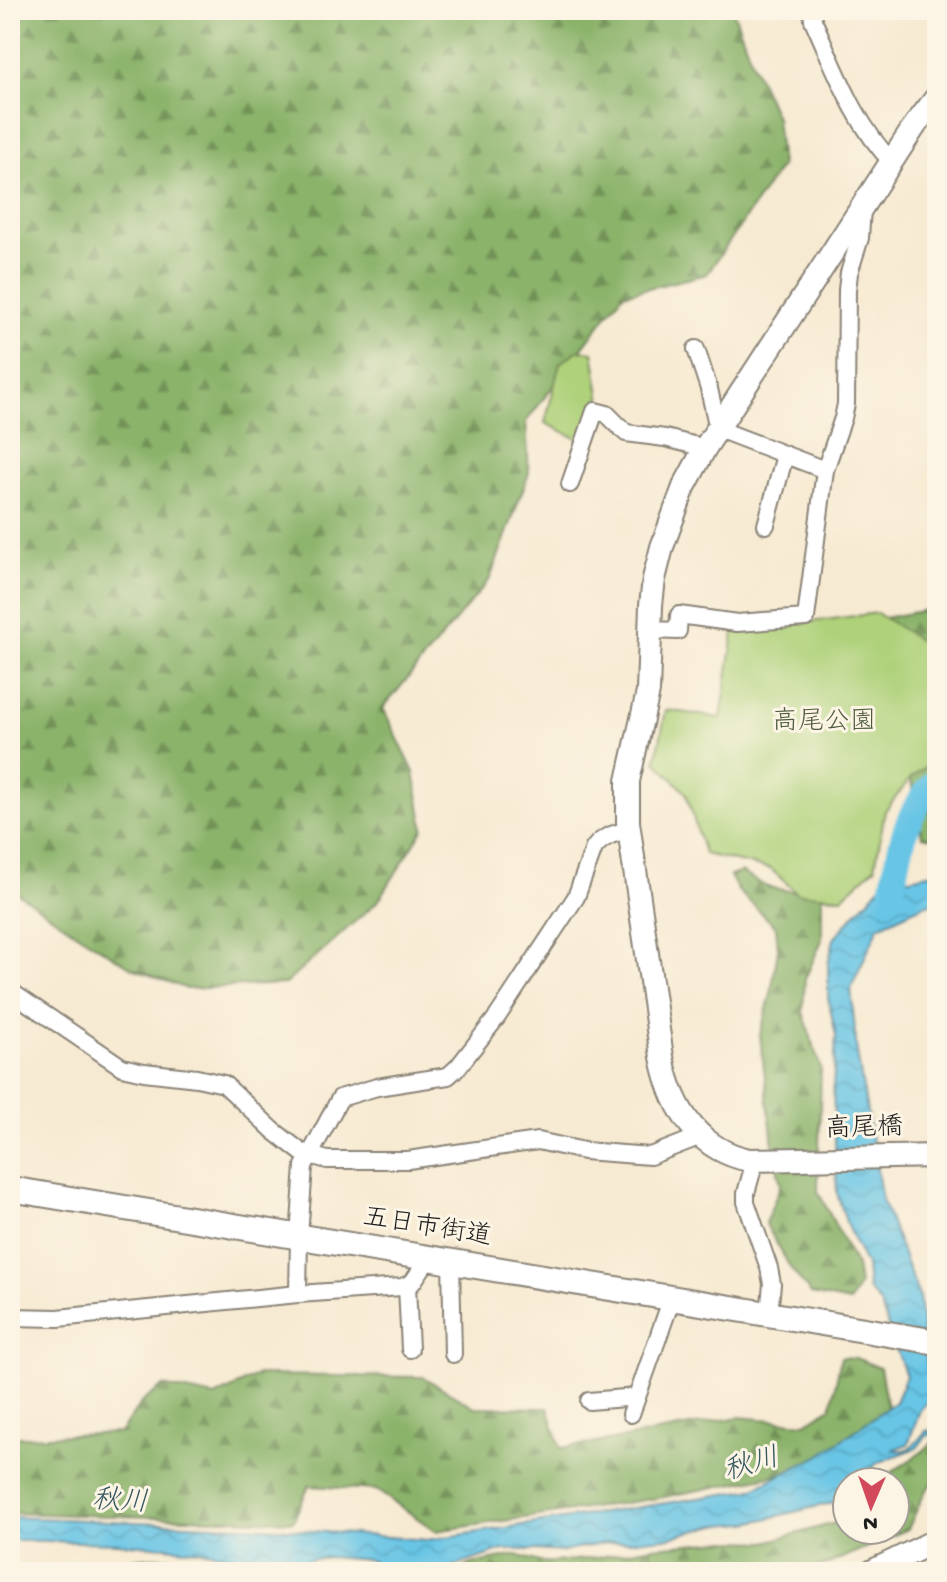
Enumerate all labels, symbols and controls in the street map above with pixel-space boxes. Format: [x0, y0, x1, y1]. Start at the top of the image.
park label: 高尾公園 [772, 707, 876, 739]
street label: 高尾橋 [824, 1112, 904, 1147]
street label: 五日市街道 [360, 1203, 494, 1254]
water label: 秋川 [720, 1441, 783, 1490]
north arrow [831, 1466, 911, 1546]
water label: 秋川 [91, 1484, 149, 1521]
text: N [863, 1509, 878, 1535]

